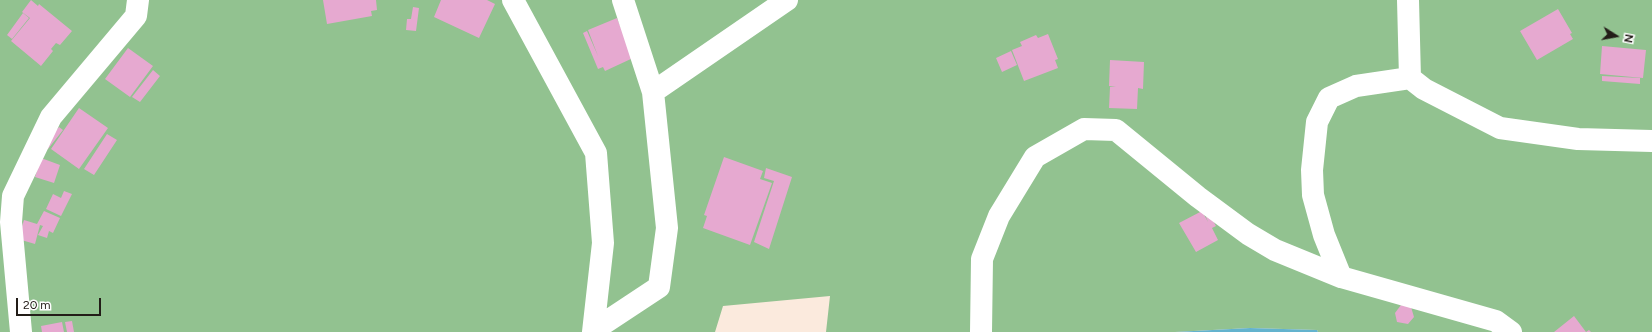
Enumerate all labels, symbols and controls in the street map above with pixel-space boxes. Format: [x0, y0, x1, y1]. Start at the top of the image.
north arrow [1596, 16, 1636, 56]
text: N [1621, 33, 1635, 44]
scale bar [18, 290, 103, 316]
text: 20 m [23, 298, 51, 312]

